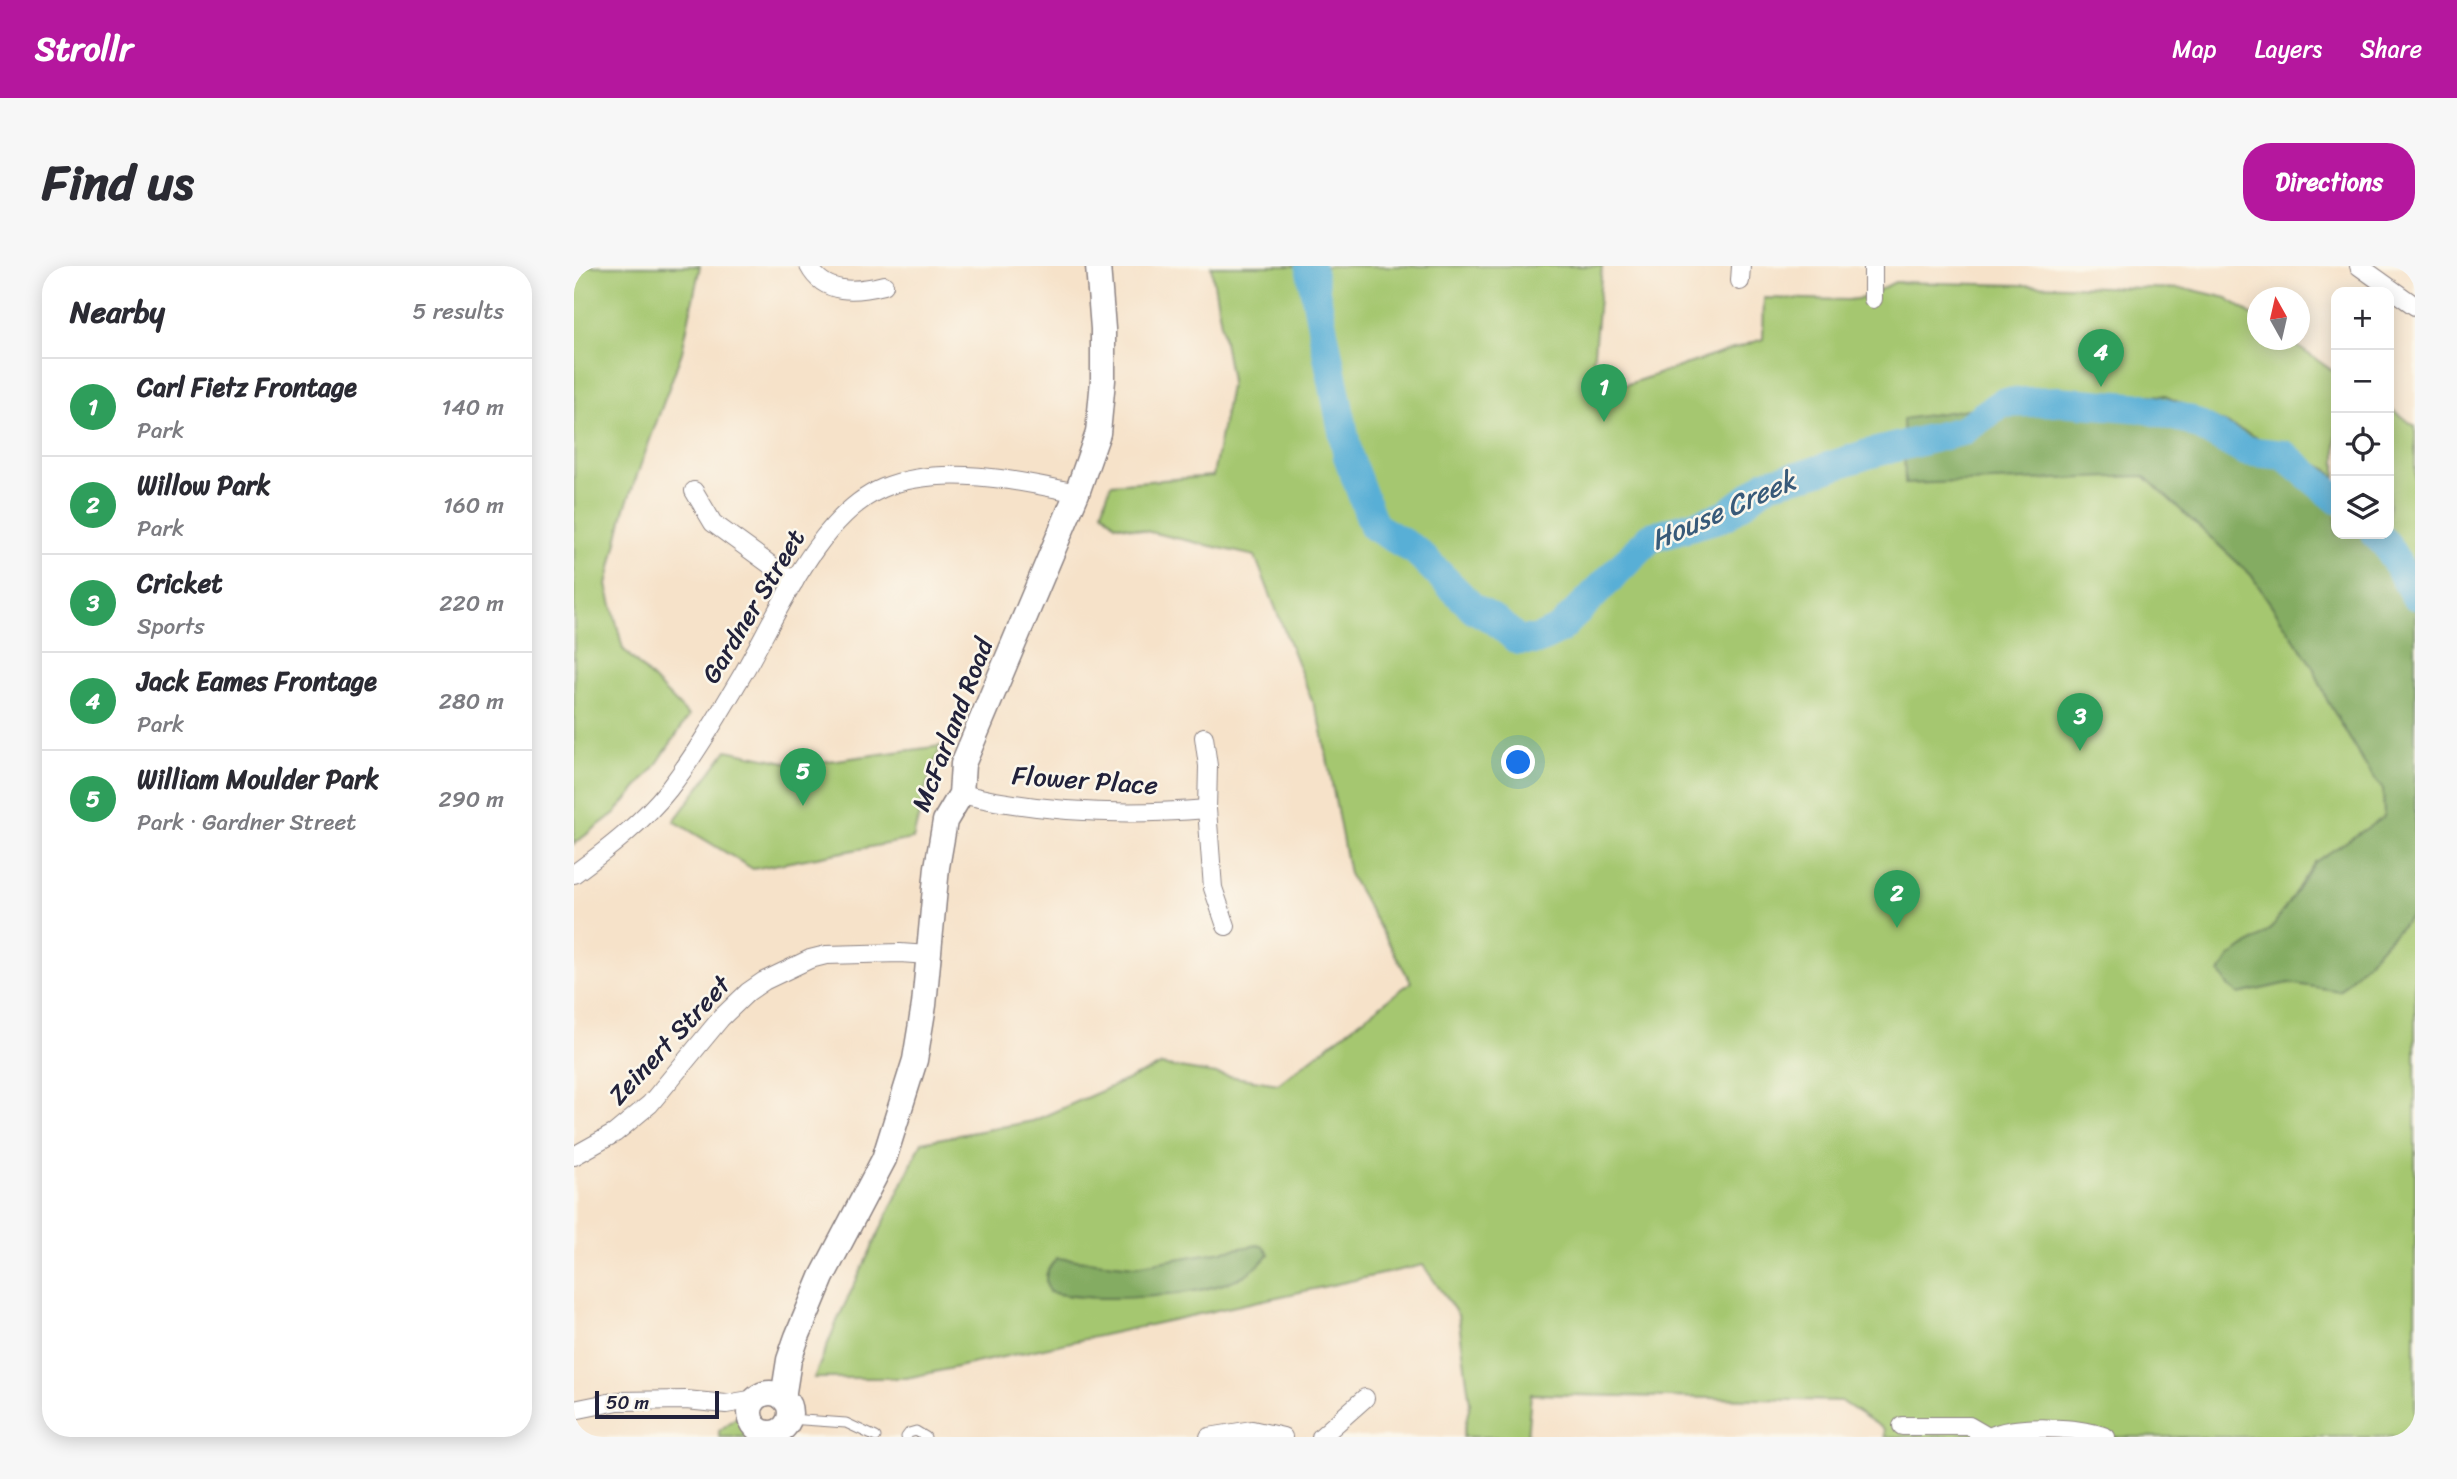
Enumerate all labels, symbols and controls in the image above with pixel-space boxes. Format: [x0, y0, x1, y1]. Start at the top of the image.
text: Strollr [35, 20, 133, 78]
text: Map [2172, 28, 2217, 70]
text: Layers [2255, 28, 2322, 70]
text: Share [2360, 28, 2422, 70]
text: Find us [42, 139, 194, 226]
button: Directions [2243, 143, 2415, 221]
text: Nearby [70, 285, 165, 339]
north arrow [2247, 287, 2310, 350]
map controls [2331, 287, 2394, 539]
button: + [2331, 287, 2394, 350]
text: 5 results [413, 291, 504, 332]
pin: 4 [2078, 329, 2124, 387]
button: − [2331, 350, 2394, 413]
text: Carl Fietz Frontage [137, 364, 357, 410]
pin: 1 [1581, 364, 1627, 422]
text: 1 [88, 387, 98, 428]
text: 140 m [442, 387, 504, 428]
text: Park [137, 410, 184, 451]
button: locate [2331, 413, 2394, 476]
water label: House Creek [1642, 455, 1806, 564]
text: Willow Park [137, 462, 270, 508]
button: layers [2331, 476, 2394, 539]
text: 2 [86, 485, 100, 526]
text: 160 m [443, 485, 504, 526]
text: Park [137, 508, 184, 549]
street label: Gardner Street [688, 520, 818, 692]
text: Cricket [137, 560, 223, 606]
text: 3 [87, 583, 99, 624]
text: 220 m [439, 583, 504, 624]
text: Sports [137, 606, 205, 647]
street label: McFarland Road [898, 629, 1007, 818]
text: Jack Eames Frontage [137, 658, 377, 704]
text: 4 [86, 681, 100, 722]
text: 280 m [439, 681, 504, 722]
pin: 3 [2057, 693, 2103, 751]
text: Park [137, 704, 184, 745]
your location [1501, 745, 1535, 779]
pin: 5 [780, 748, 826, 806]
street label: Flower Place [1011, 752, 1159, 808]
text: William Moulder Park [137, 756, 379, 802]
text: 5 [86, 779, 100, 820]
text: 290 m [438, 779, 504, 820]
text: Park · Gardner Street [137, 802, 356, 843]
pin: 2 [1874, 870, 1920, 928]
street label: Zeinert Street [596, 963, 743, 1116]
text: 50 m [606, 1386, 649, 1419]
scale bar [595, 1388, 719, 1420]

